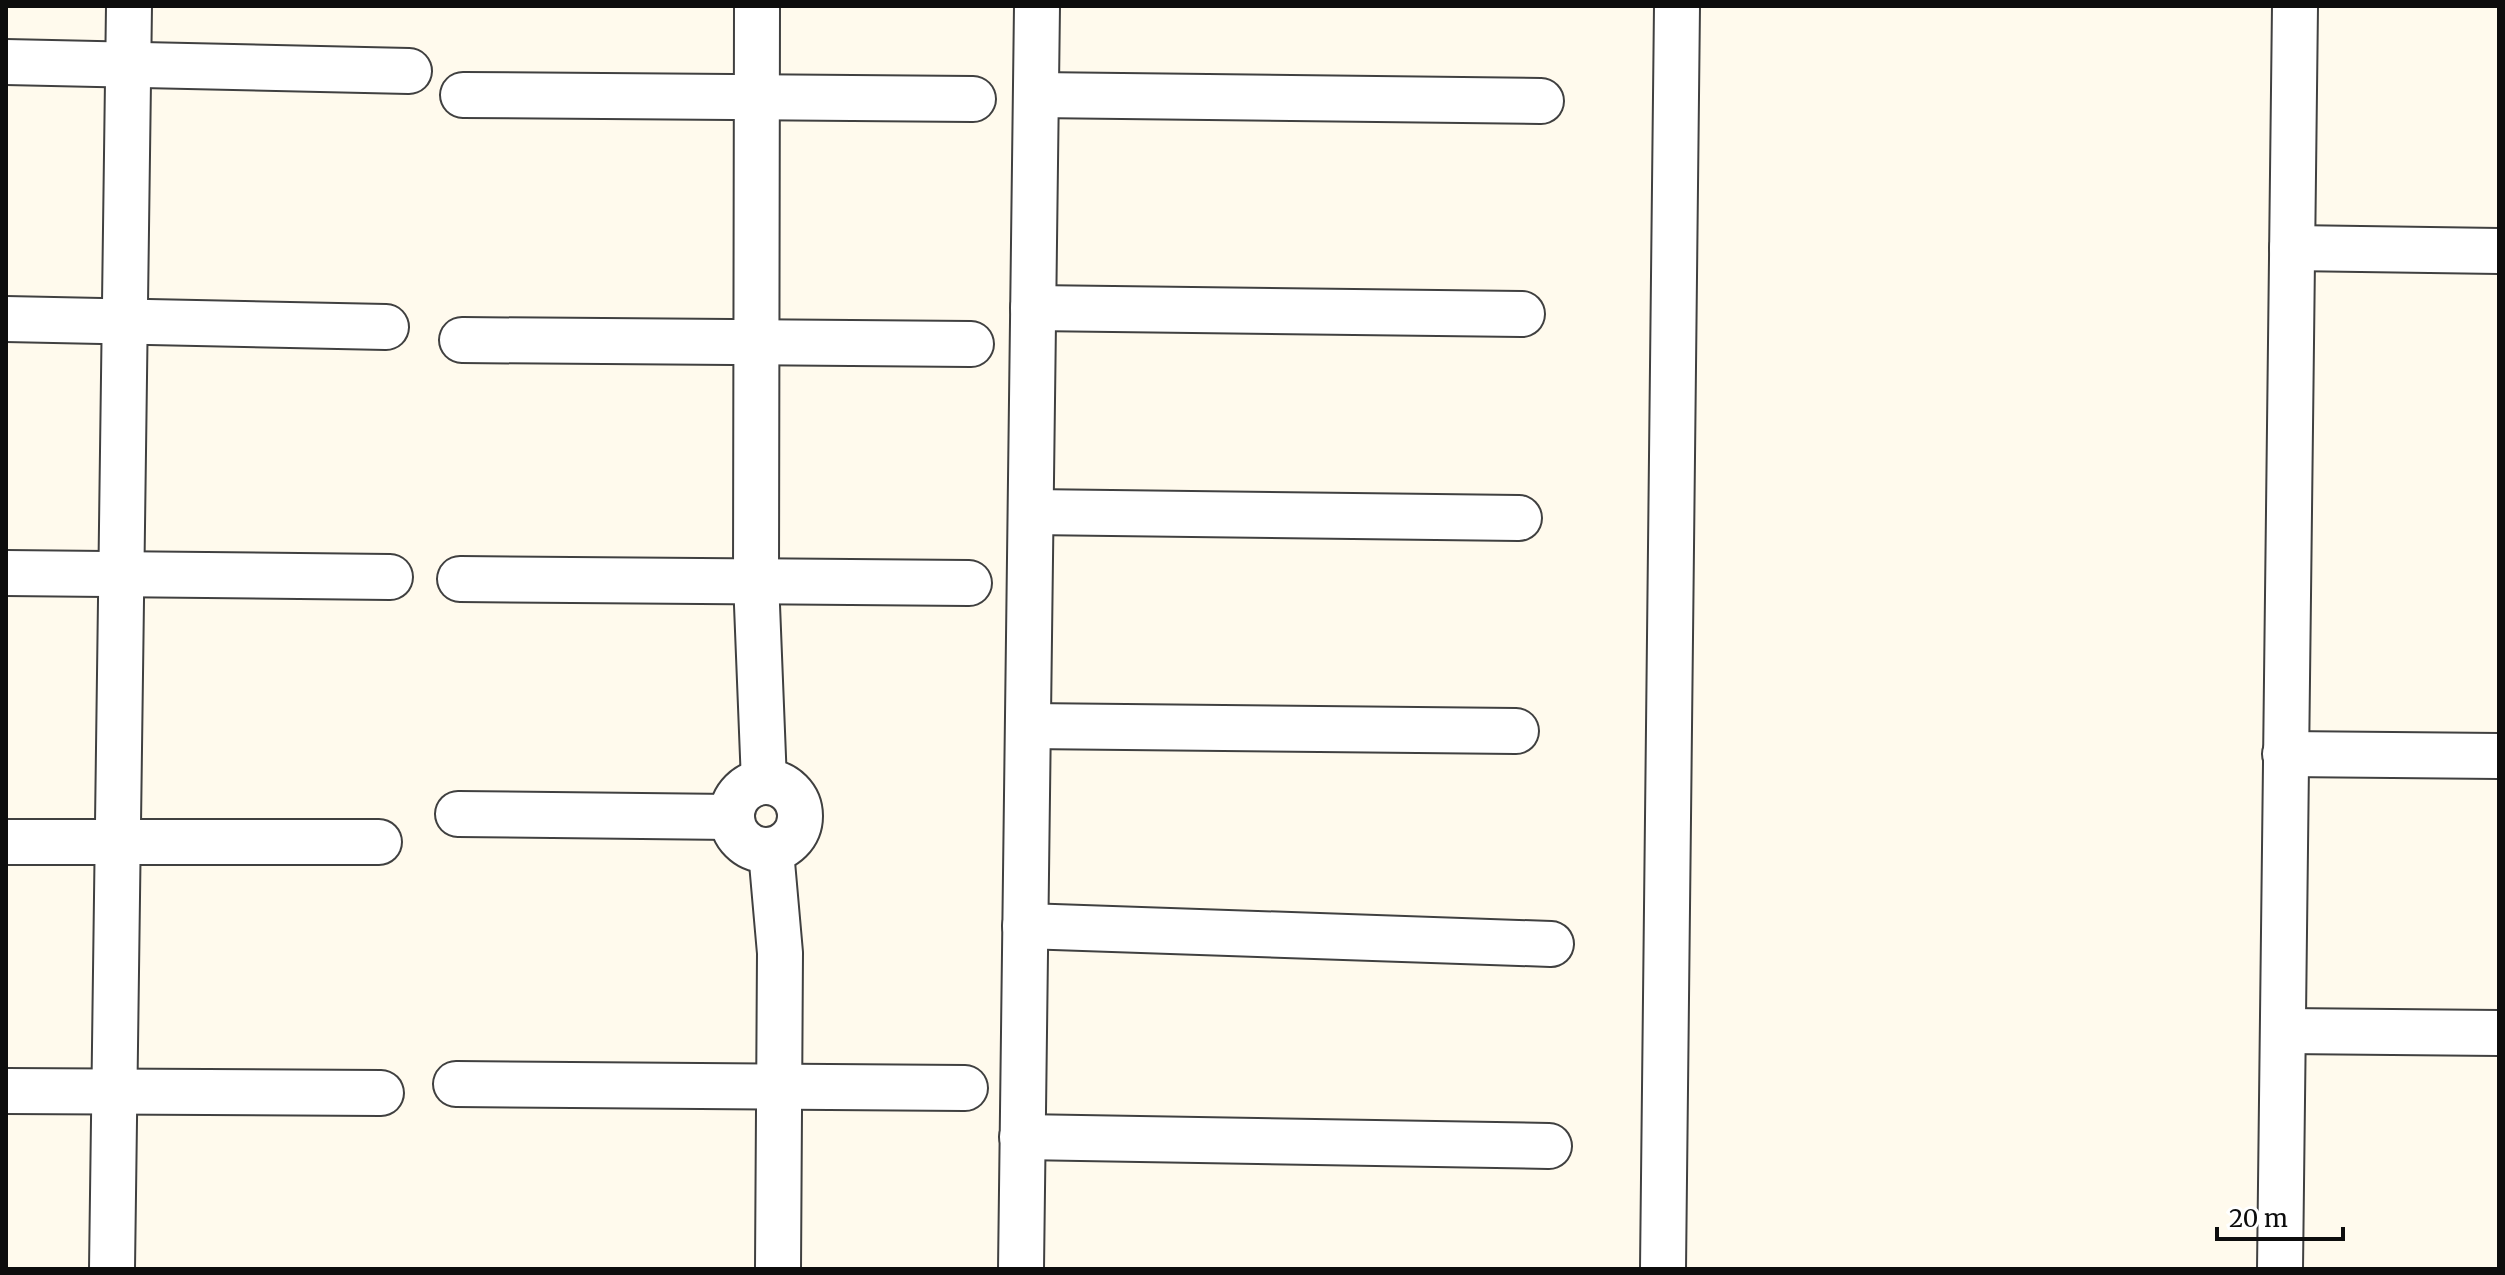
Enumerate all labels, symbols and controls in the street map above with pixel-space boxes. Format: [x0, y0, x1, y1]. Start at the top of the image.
scale bar [2217, 1191, 2343, 1241]
text: 20 m [2229, 1203, 2288, 1234]

